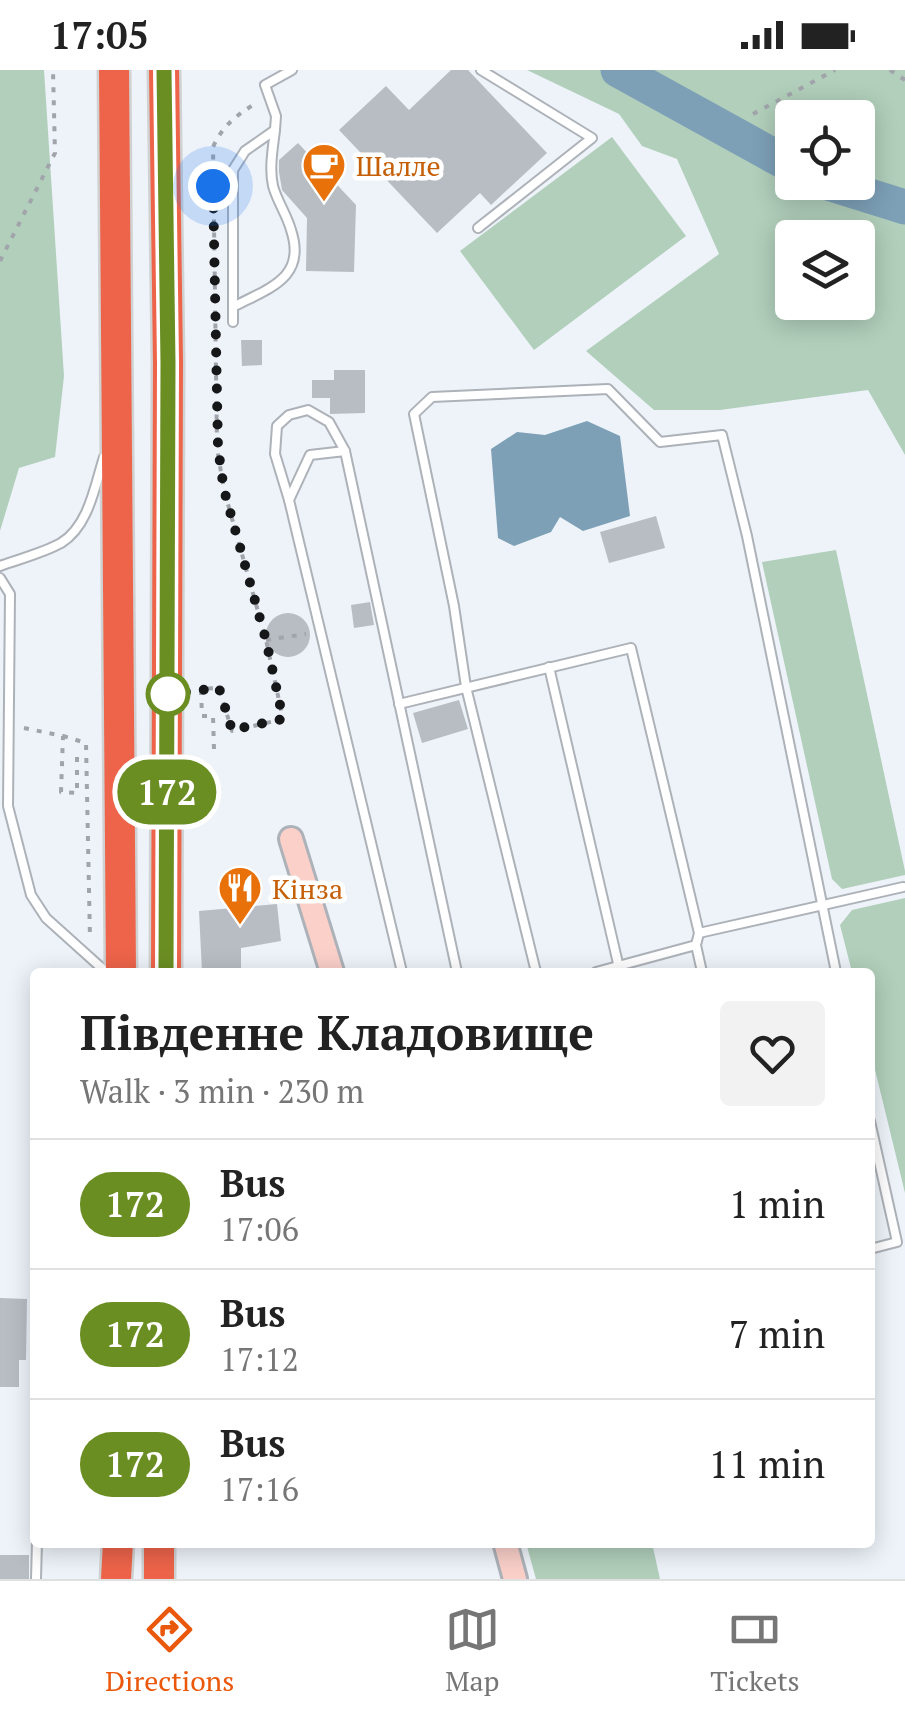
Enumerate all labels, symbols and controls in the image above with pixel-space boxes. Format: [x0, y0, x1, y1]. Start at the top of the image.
text: 17:05 [50, 10, 149, 60]
map controls [775, 100, 875, 320]
button: locate [775, 100, 875, 200]
cafe icon: Шалле [301, 142, 347, 203]
place label: Шалле [356, 147, 441, 184]
your location [188, 161, 238, 211]
button: layers [775, 220, 875, 320]
unlabelled marker [147, 673, 189, 715]
line badge: 172 [110, 760, 224, 824]
text: 172 [137, 769, 197, 815]
restaurant icon: Кінза [217, 865, 263, 926]
place label: Кінза [272, 870, 343, 907]
text: Південне Кладовище [80, 1000, 594, 1064]
button: heart [720, 1001, 825, 1106]
text: Walk · 3 min · 230 m [80, 1070, 364, 1112]
text: Bus [220, 1158, 285, 1208]
text: 1 min [729, 1179, 825, 1229]
text: 172 [105, 1181, 165, 1227]
text: 17:06 [220, 1208, 299, 1250]
text: Bus [220, 1288, 285, 1338]
text: 7 min [729, 1309, 825, 1359]
text: 172 [105, 1311, 165, 1357]
text: 17:12 [220, 1338, 299, 1380]
text: Bus [220, 1418, 285, 1468]
text: 11 min [708, 1439, 825, 1489]
text: 172 [105, 1441, 165, 1487]
text: 17:16 [220, 1468, 299, 1510]
tab: Directions [105, 1602, 234, 1699]
tab: Map [445, 1602, 500, 1699]
tab: Tickets [710, 1602, 800, 1699]

